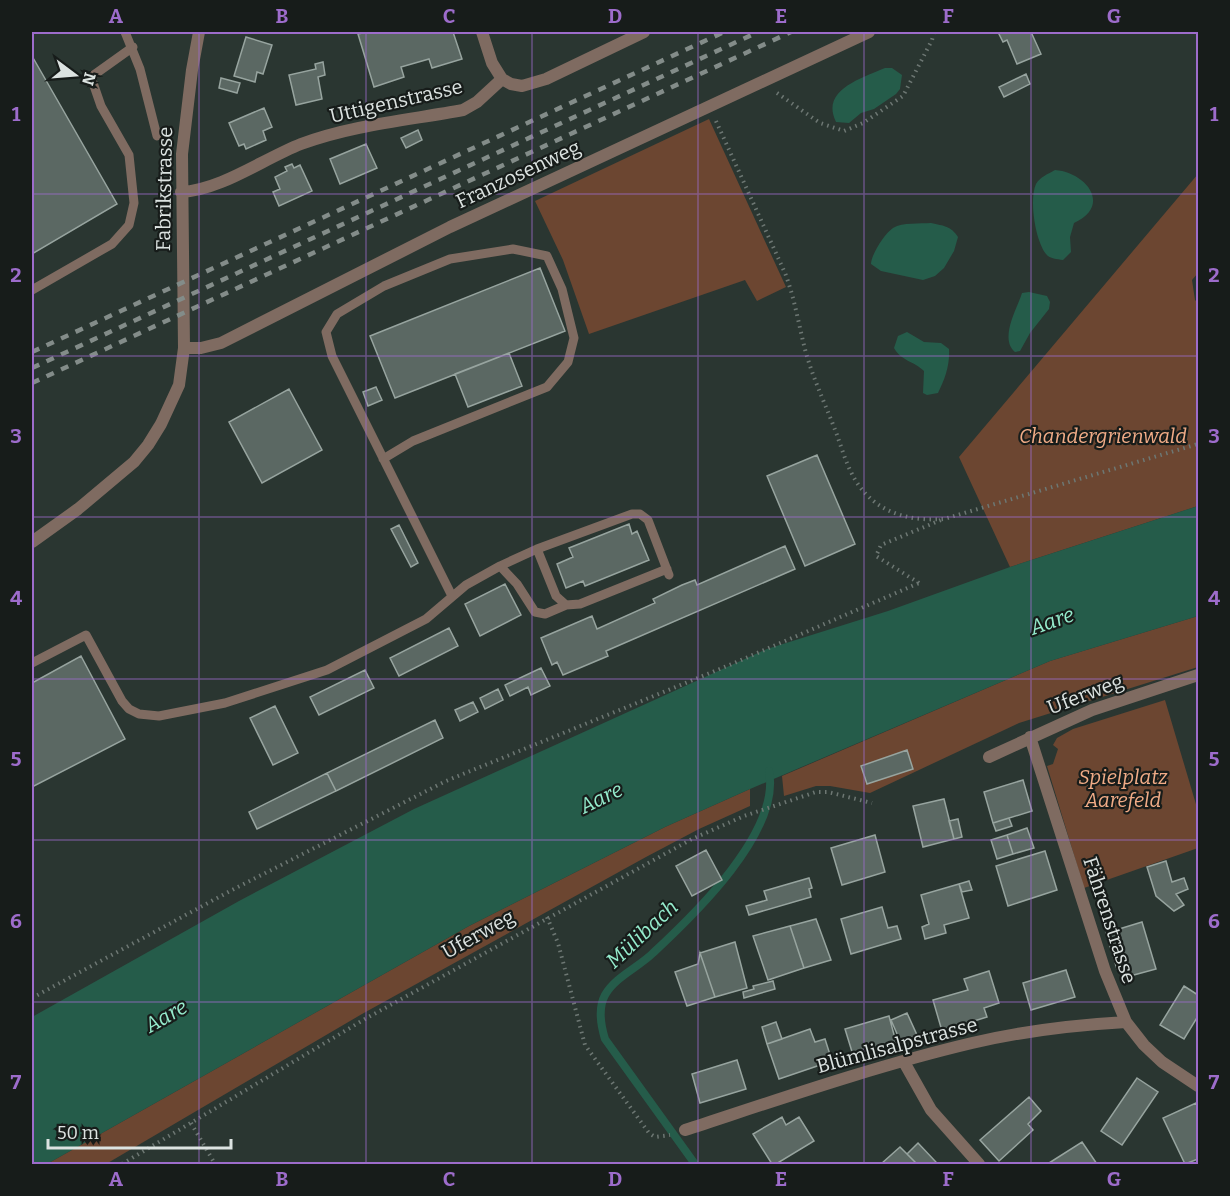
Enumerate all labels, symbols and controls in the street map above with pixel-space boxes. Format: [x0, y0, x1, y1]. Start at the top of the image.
text: A [109, 4, 124, 28]
text: B [276, 4, 289, 28]
text: C [443, 4, 455, 28]
text: D [608, 4, 622, 28]
text: E [775, 4, 787, 28]
text: F [942, 4, 954, 28]
text: G [1107, 4, 1121, 28]
north arrow [45, 45, 105, 105]
text: N [78, 70, 100, 88]
street label: Uttigenstrasse [327, 74, 465, 128]
text: 1 [12, 102, 21, 126]
text: 1 [1210, 102, 1219, 126]
street label: Fabrikstrasse [151, 127, 177, 251]
street label: Franzosenweg [452, 135, 584, 213]
text: 2 [10, 263, 22, 287]
text: 2 [1208, 263, 1220, 287]
text: 3 [10, 424, 22, 448]
park label: Chandergrienwald [1019, 424, 1187, 448]
text: 3 [1208, 424, 1220, 448]
text: 4 [10, 586, 22, 610]
text: 4 [1208, 586, 1220, 610]
water label: Aare [1026, 601, 1078, 641]
street label: Uferweg [1044, 669, 1126, 719]
text: 5 [11, 747, 22, 771]
text: 5 [1209, 747, 1220, 771]
park label: Spielplatz Aarefeld [1078, 765, 1168, 813]
water label: Aare [574, 776, 627, 820]
street label: Fährenstrasse [1078, 854, 1142, 986]
water label: Mülibach [601, 894, 683, 974]
street label: Uferweg [437, 904, 519, 964]
text: 6 [10, 909, 22, 933]
text: 6 [1208, 909, 1220, 933]
water label: Aare [139, 993, 192, 1039]
street label: Blümlisalpstrasse [814, 1012, 980, 1078]
text: 7 [11, 1070, 22, 1094]
text: 7 [1209, 1070, 1220, 1094]
scale bar [48, 1112, 231, 1150]
text: 50 m [57, 1122, 99, 1144]
text: A [109, 1167, 124, 1191]
text: B [276, 1167, 289, 1191]
text: C [443, 1167, 455, 1191]
text: D [608, 1167, 622, 1191]
text: E [775, 1167, 787, 1191]
text: F [942, 1167, 954, 1191]
text: G [1107, 1167, 1121, 1191]

